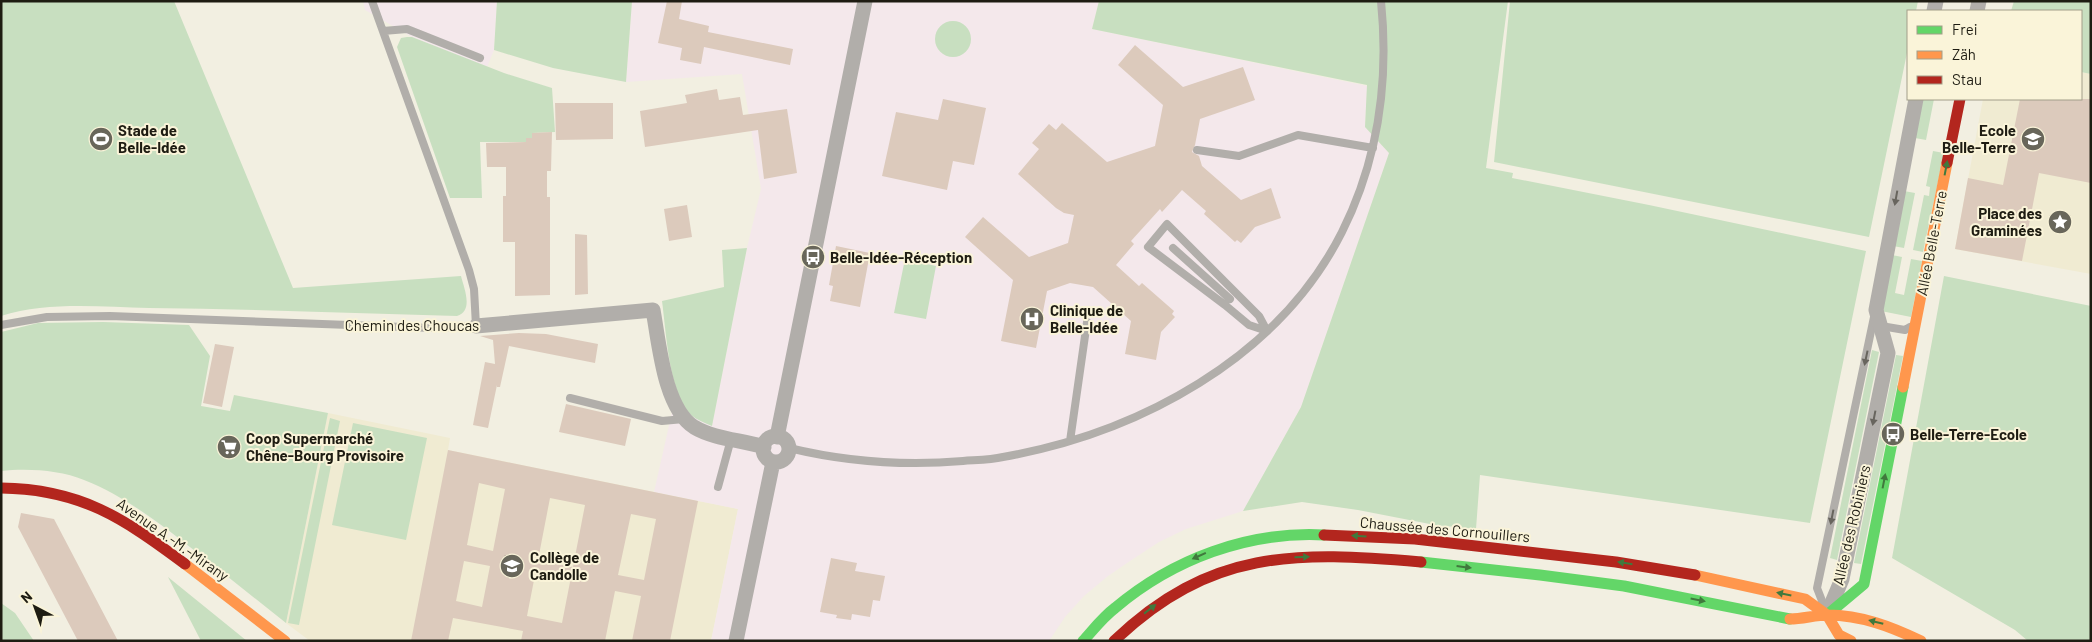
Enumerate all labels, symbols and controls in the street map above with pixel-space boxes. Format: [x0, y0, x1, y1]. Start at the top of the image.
legend [1907, 10, 2082, 100]
text: Frei [1952, 20, 1978, 38]
text: Zäh [1952, 45, 1976, 63]
text: Stau [1952, 70, 1982, 88]
place label: Stade de Belle-Idée [118, 121, 186, 156]
place label: Ecole Belle-Terre [1942, 121, 2016, 156]
sports icon: Stade de Belle-Idée [88, 126, 114, 152]
school or university icon: Ecole Belle-Terre [2020, 126, 2046, 152]
one-way arrow [1942, 159, 1950, 175]
street label: Allée Belle-Terre [1912, 189, 1950, 297]
one-way arrow [1892, 190, 1900, 206]
place label: Place des Graminées [1971, 204, 2042, 239]
place icon: Place des Graminées [2047, 209, 2073, 235]
bus stop icon: Belle-Idée-Réception [800, 244, 826, 270]
place label: Belle-Idée-Réception [830, 248, 972, 266]
place label: Clinique de Belle-Idée [1050, 301, 1123, 336]
hospital icon: Clinique de Belle-Idée [1019, 306, 1045, 332]
street label: Chemin des Choucas [345, 316, 479, 334]
one-way arrow [1861, 350, 1869, 366]
one-way arrow [1870, 410, 1878, 426]
bus stop icon: Belle-Terre-Ecole [1880, 421, 1906, 447]
place label: Belle-Terre-Ecole [1910, 425, 2027, 443]
place label: Coop Supermarché Chêne-Bourg Provisoire [246, 429, 404, 464]
supermarket icon: Coop Supermarché Chêne-Bourg Provisoire [216, 434, 242, 460]
street label: Allée des Robiniers [1828, 463, 1874, 587]
one-way arrow [1880, 473, 1888, 489]
street label: Avenue A.-M.-Mirany [114, 494, 233, 584]
one-way arrow [1828, 509, 1836, 525]
street label: Chaussée des Cornouillers [1359, 513, 1531, 545]
one-way arrow [1351, 531, 1367, 539]
place label: Collège de Candolle [530, 548, 599, 583]
one-way arrow [1294, 552, 1310, 560]
school or university icon: Collège de Candolle [499, 553, 525, 579]
one-way arrow [1192, 553, 1206, 561]
one-way arrow [1616, 559, 1632, 567]
one-way arrow [1456, 563, 1472, 571]
north arrow [10, 582, 60, 632]
text: N [17, 587, 35, 606]
one-way arrow [1777, 590, 1792, 598]
one-way arrow [1691, 597, 1707, 605]
one-way arrow [1144, 604, 1157, 614]
one-way arrow [1869, 618, 1884, 626]

